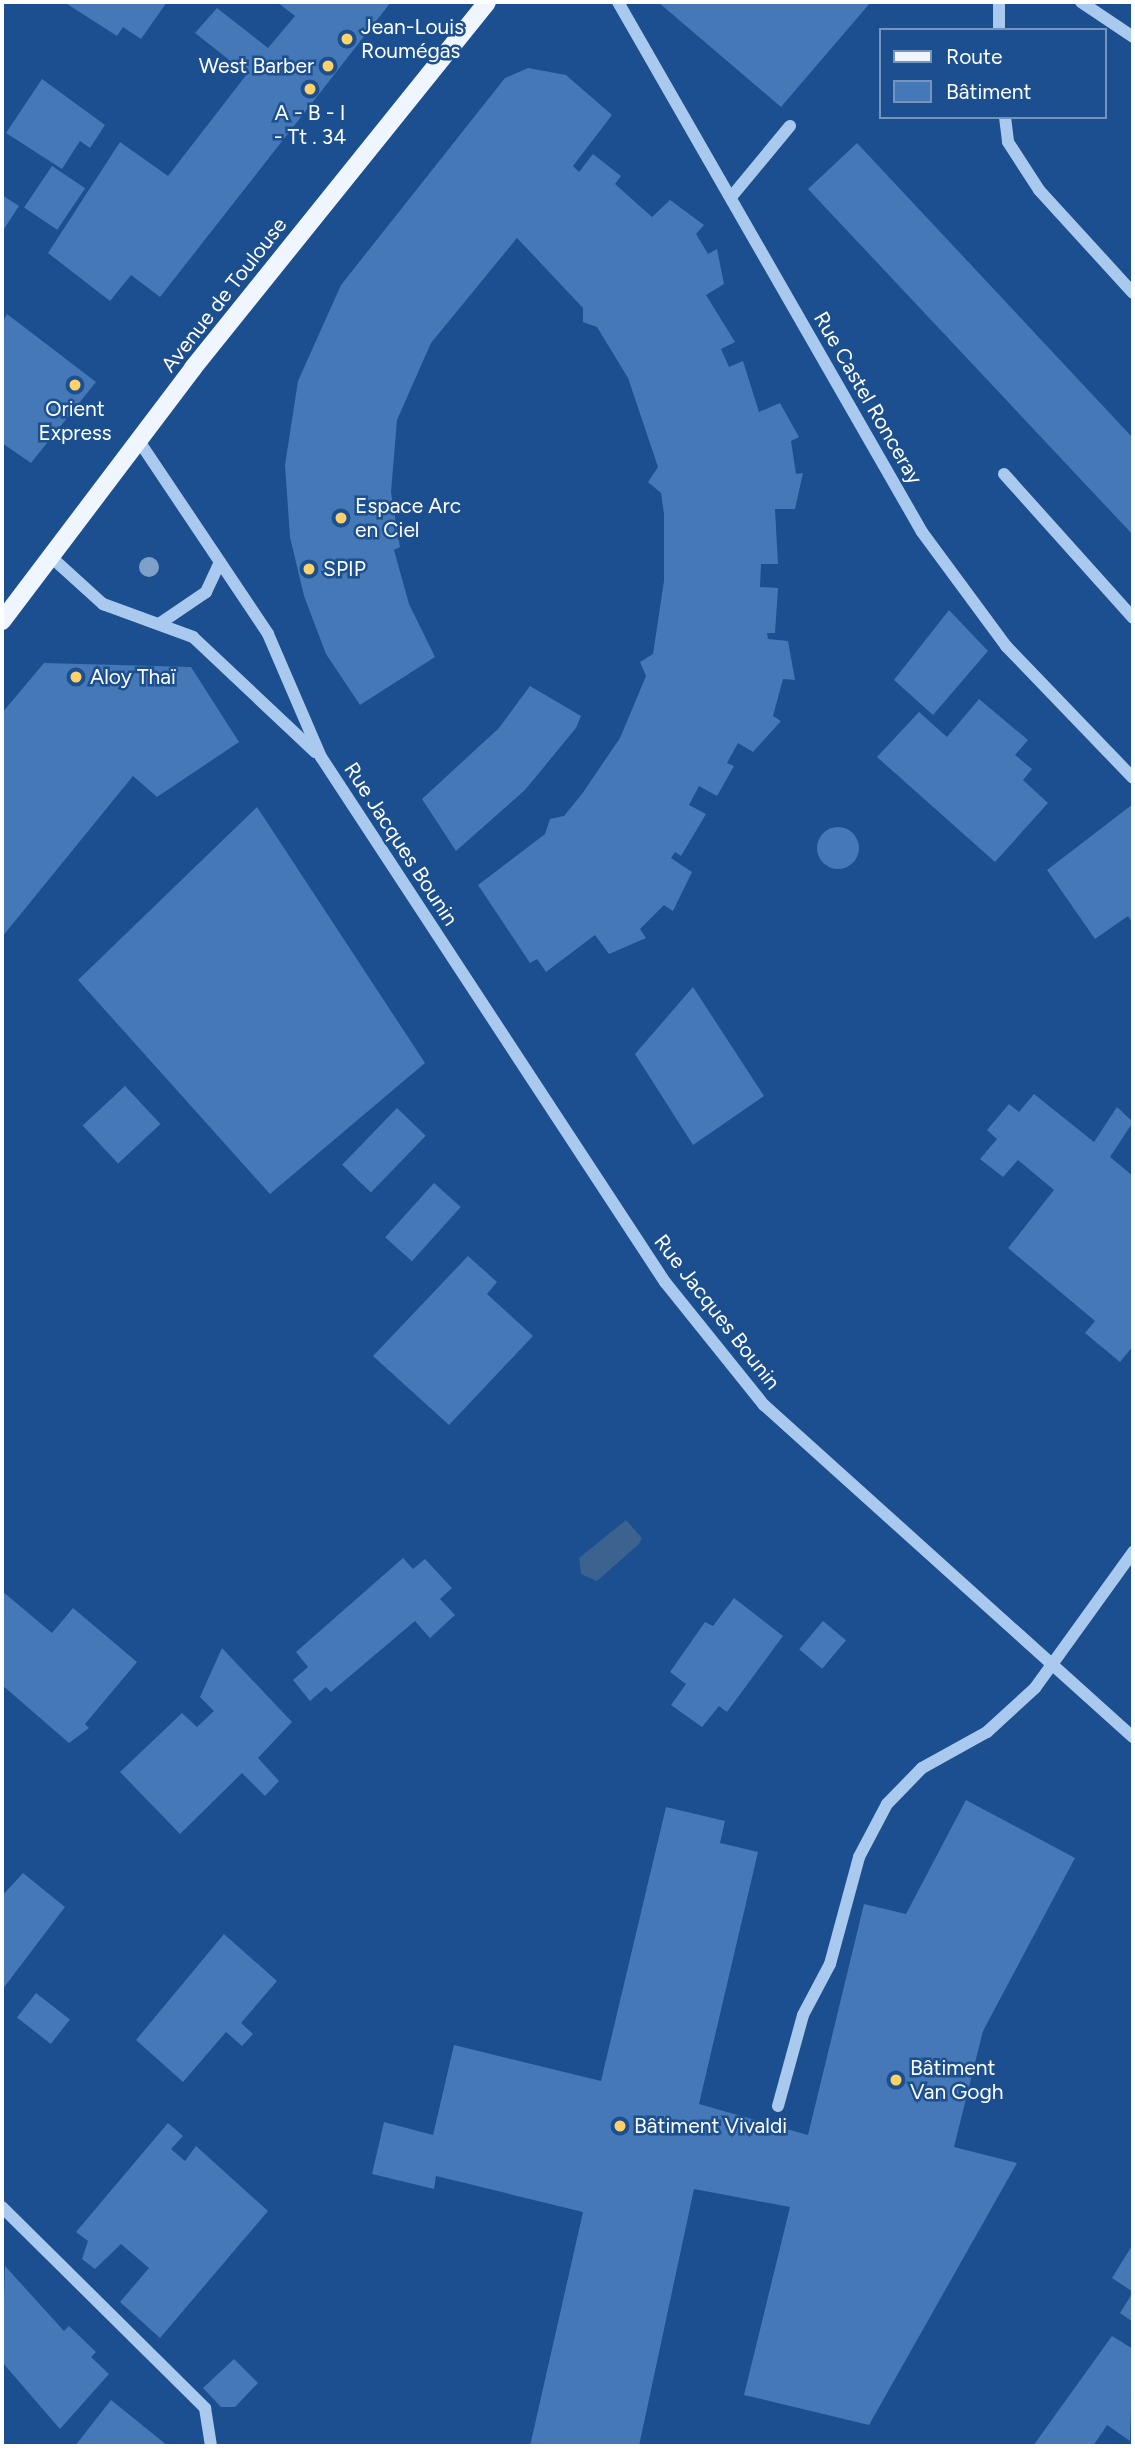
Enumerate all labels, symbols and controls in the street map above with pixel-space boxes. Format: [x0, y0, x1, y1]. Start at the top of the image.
place label: Jean-Louis Roumégas [361, 14, 464, 64]
legend [880, 28, 1107, 119]
marker: Jean-Louis Roumégas [339, 31, 355, 47]
text: Route [946, 44, 1002, 69]
place label: West Barber [199, 53, 314, 79]
marker: West Barber [320, 58, 336, 74]
text: Bâtiment [946, 79, 1031, 104]
marker: A - B - I - Tt . 34 [302, 81, 318, 97]
place label: A - B - I - Tt . 34 [274, 100, 346, 150]
street label: Avenue de Toulouse [156, 213, 292, 377]
street label: Rue Castel Ronceray [808, 307, 928, 489]
marker: Orient Express [67, 377, 83, 393]
place label: Orient Express [39, 396, 111, 446]
place label: Espace Arc en Ciel [355, 493, 461, 543]
marker: Espace Arc en Ciel [333, 510, 349, 526]
place label: SPIP [323, 556, 366, 582]
marker: SPIP [301, 561, 317, 577]
place label: Aloy Thaï [90, 664, 176, 690]
marker: Aloy Thaï [68, 669, 84, 685]
street label: Rue Jacques Bounin [339, 758, 463, 930]
street label: Rue Jacques Bounin [649, 1229, 785, 1395]
place label: Bâtiment Van Gogh [910, 2055, 1004, 2105]
marker: Bâtiment Van Gogh [888, 2072, 904, 2088]
place label: Bâtiment Vivaldi [634, 2113, 787, 2139]
marker: Bâtiment Vivaldi [612, 2118, 628, 2134]

